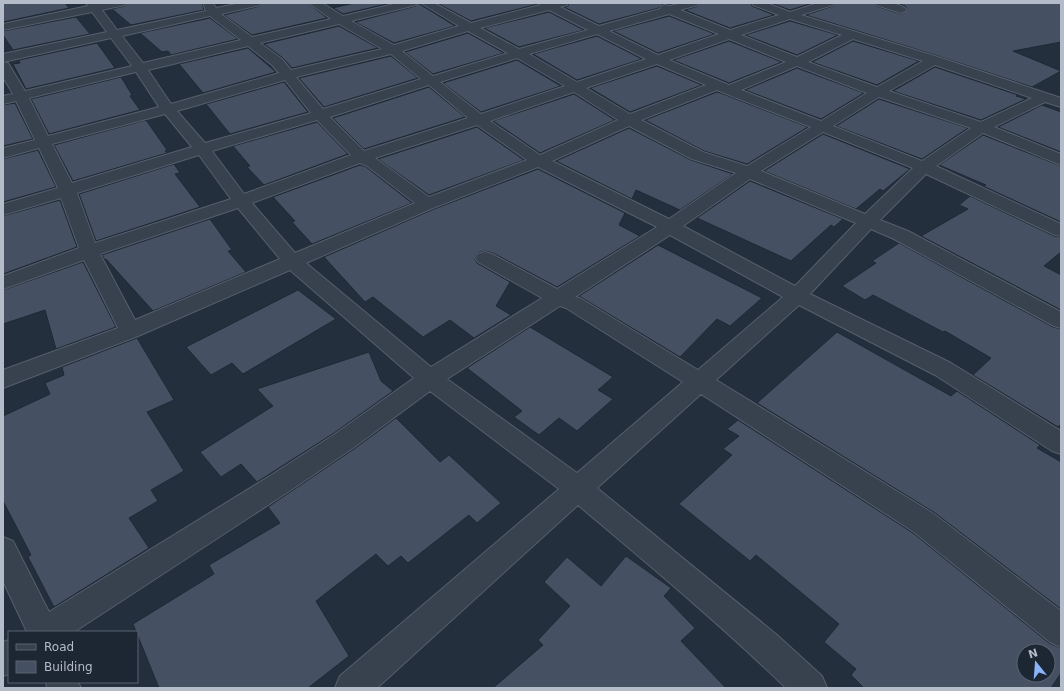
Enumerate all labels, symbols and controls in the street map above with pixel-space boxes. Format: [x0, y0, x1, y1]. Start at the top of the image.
legend [8, 631, 138, 683]
text: Road [44, 640, 74, 654]
north arrow [1016, 643, 1056, 683]
text: N [1027, 646, 1040, 661]
text: Building [44, 660, 93, 674]

